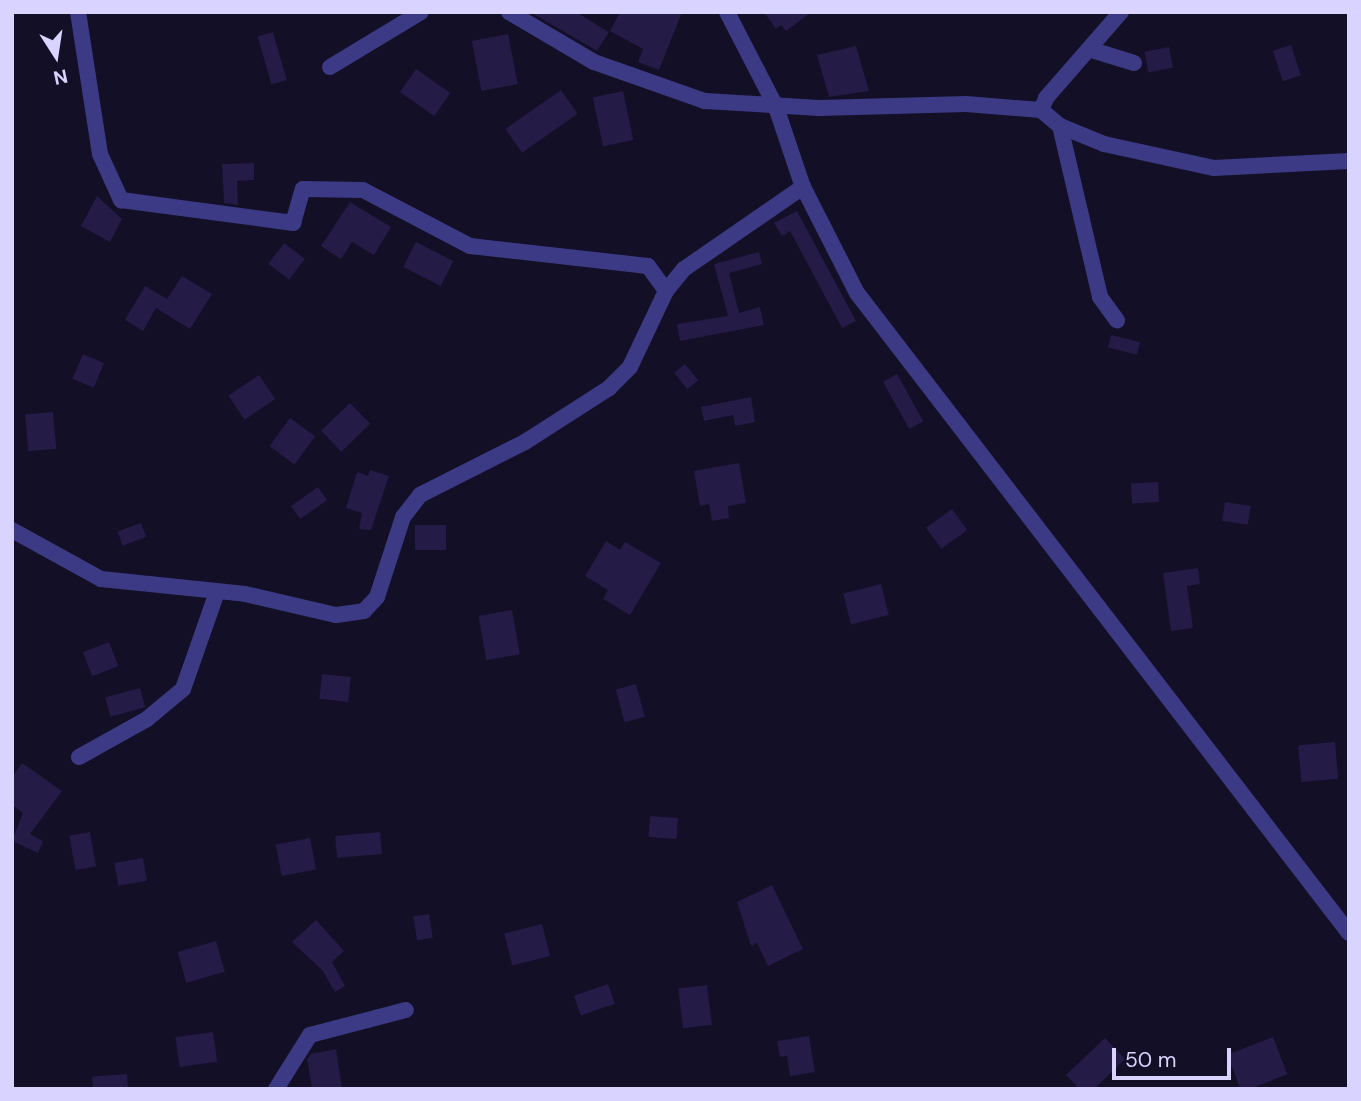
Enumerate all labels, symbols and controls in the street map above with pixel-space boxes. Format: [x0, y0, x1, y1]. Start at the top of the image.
north arrow [21, 21, 91, 91]
text: N [51, 63, 70, 91]
scale bar [1116, 1034, 1235, 1078]
text: 50 m [1125, 1046, 1176, 1074]

